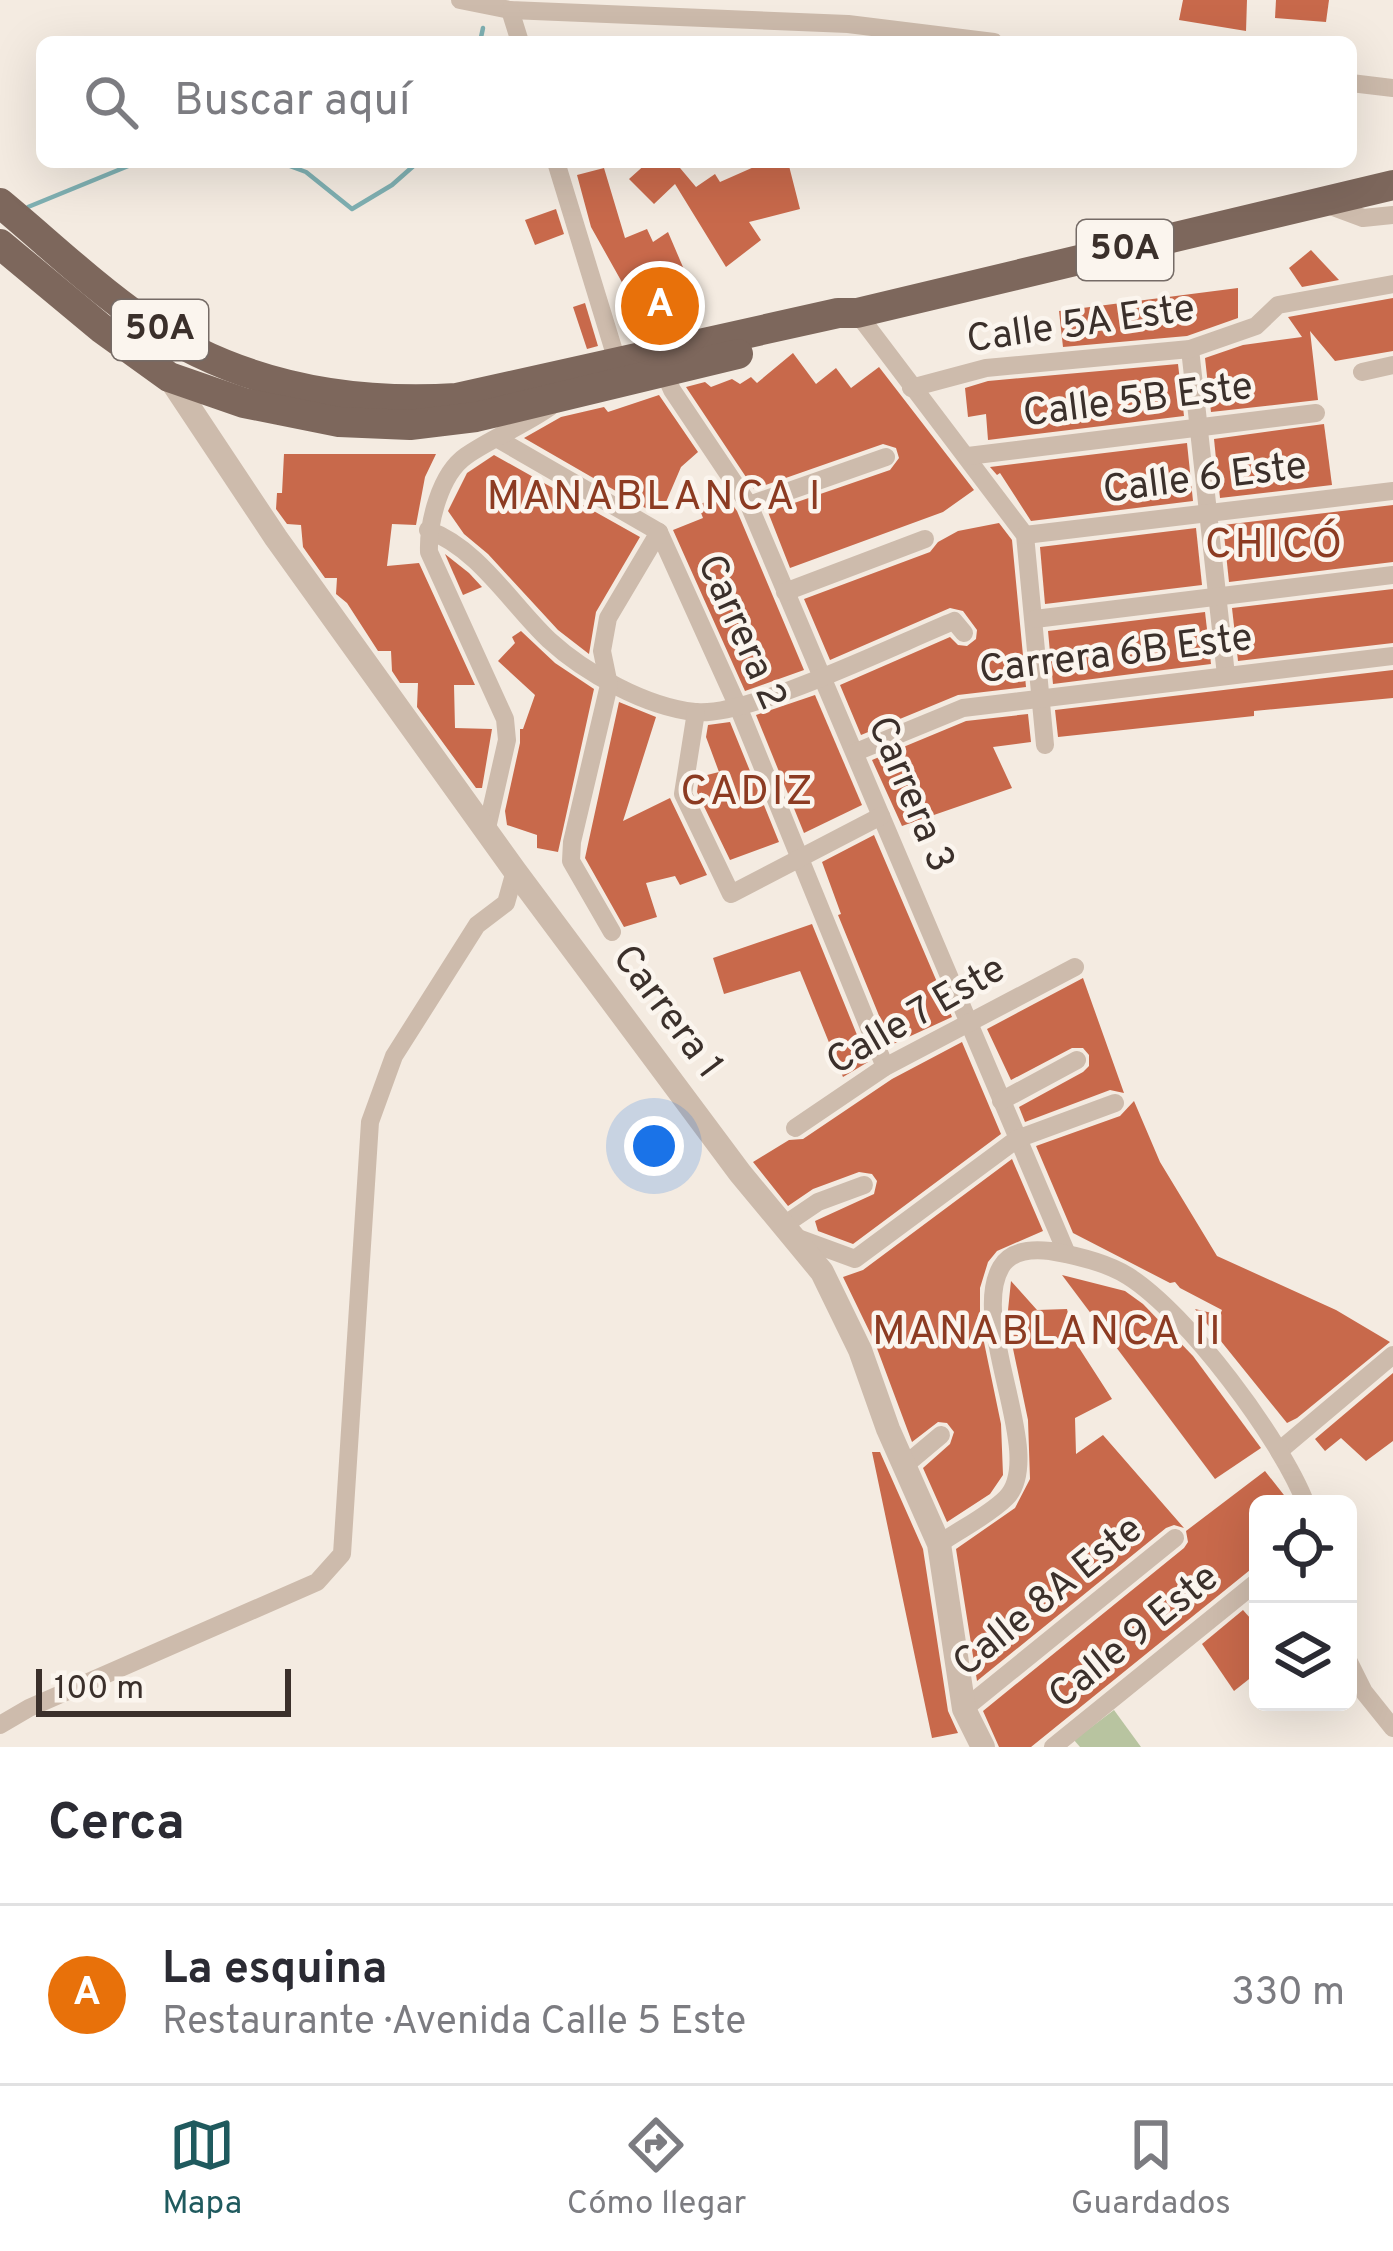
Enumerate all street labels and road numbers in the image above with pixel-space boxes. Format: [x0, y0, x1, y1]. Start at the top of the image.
road number: 50A [1077, 220, 1173, 280]
street label: Calle 5A Este [964, 286, 1198, 366]
road number: 50A [112, 300, 208, 360]
street label: Calle 5B Este [1020, 364, 1256, 440]
street label: Calle 6 Este [1100, 443, 1310, 517]
street label: Carrera 2 [684, 548, 796, 718]
street label: Carrera 6B Este [977, 615, 1255, 697]
street label: Carrera 3 [854, 710, 964, 880]
street label: Carrera 1 [600, 936, 732, 1090]
street label: Calle 7 Este [819, 946, 1015, 1088]
street label: Calle 8A Este [944, 1507, 1154, 1689]
street label: Calle 9 Este [1040, 1555, 1230, 1721]

